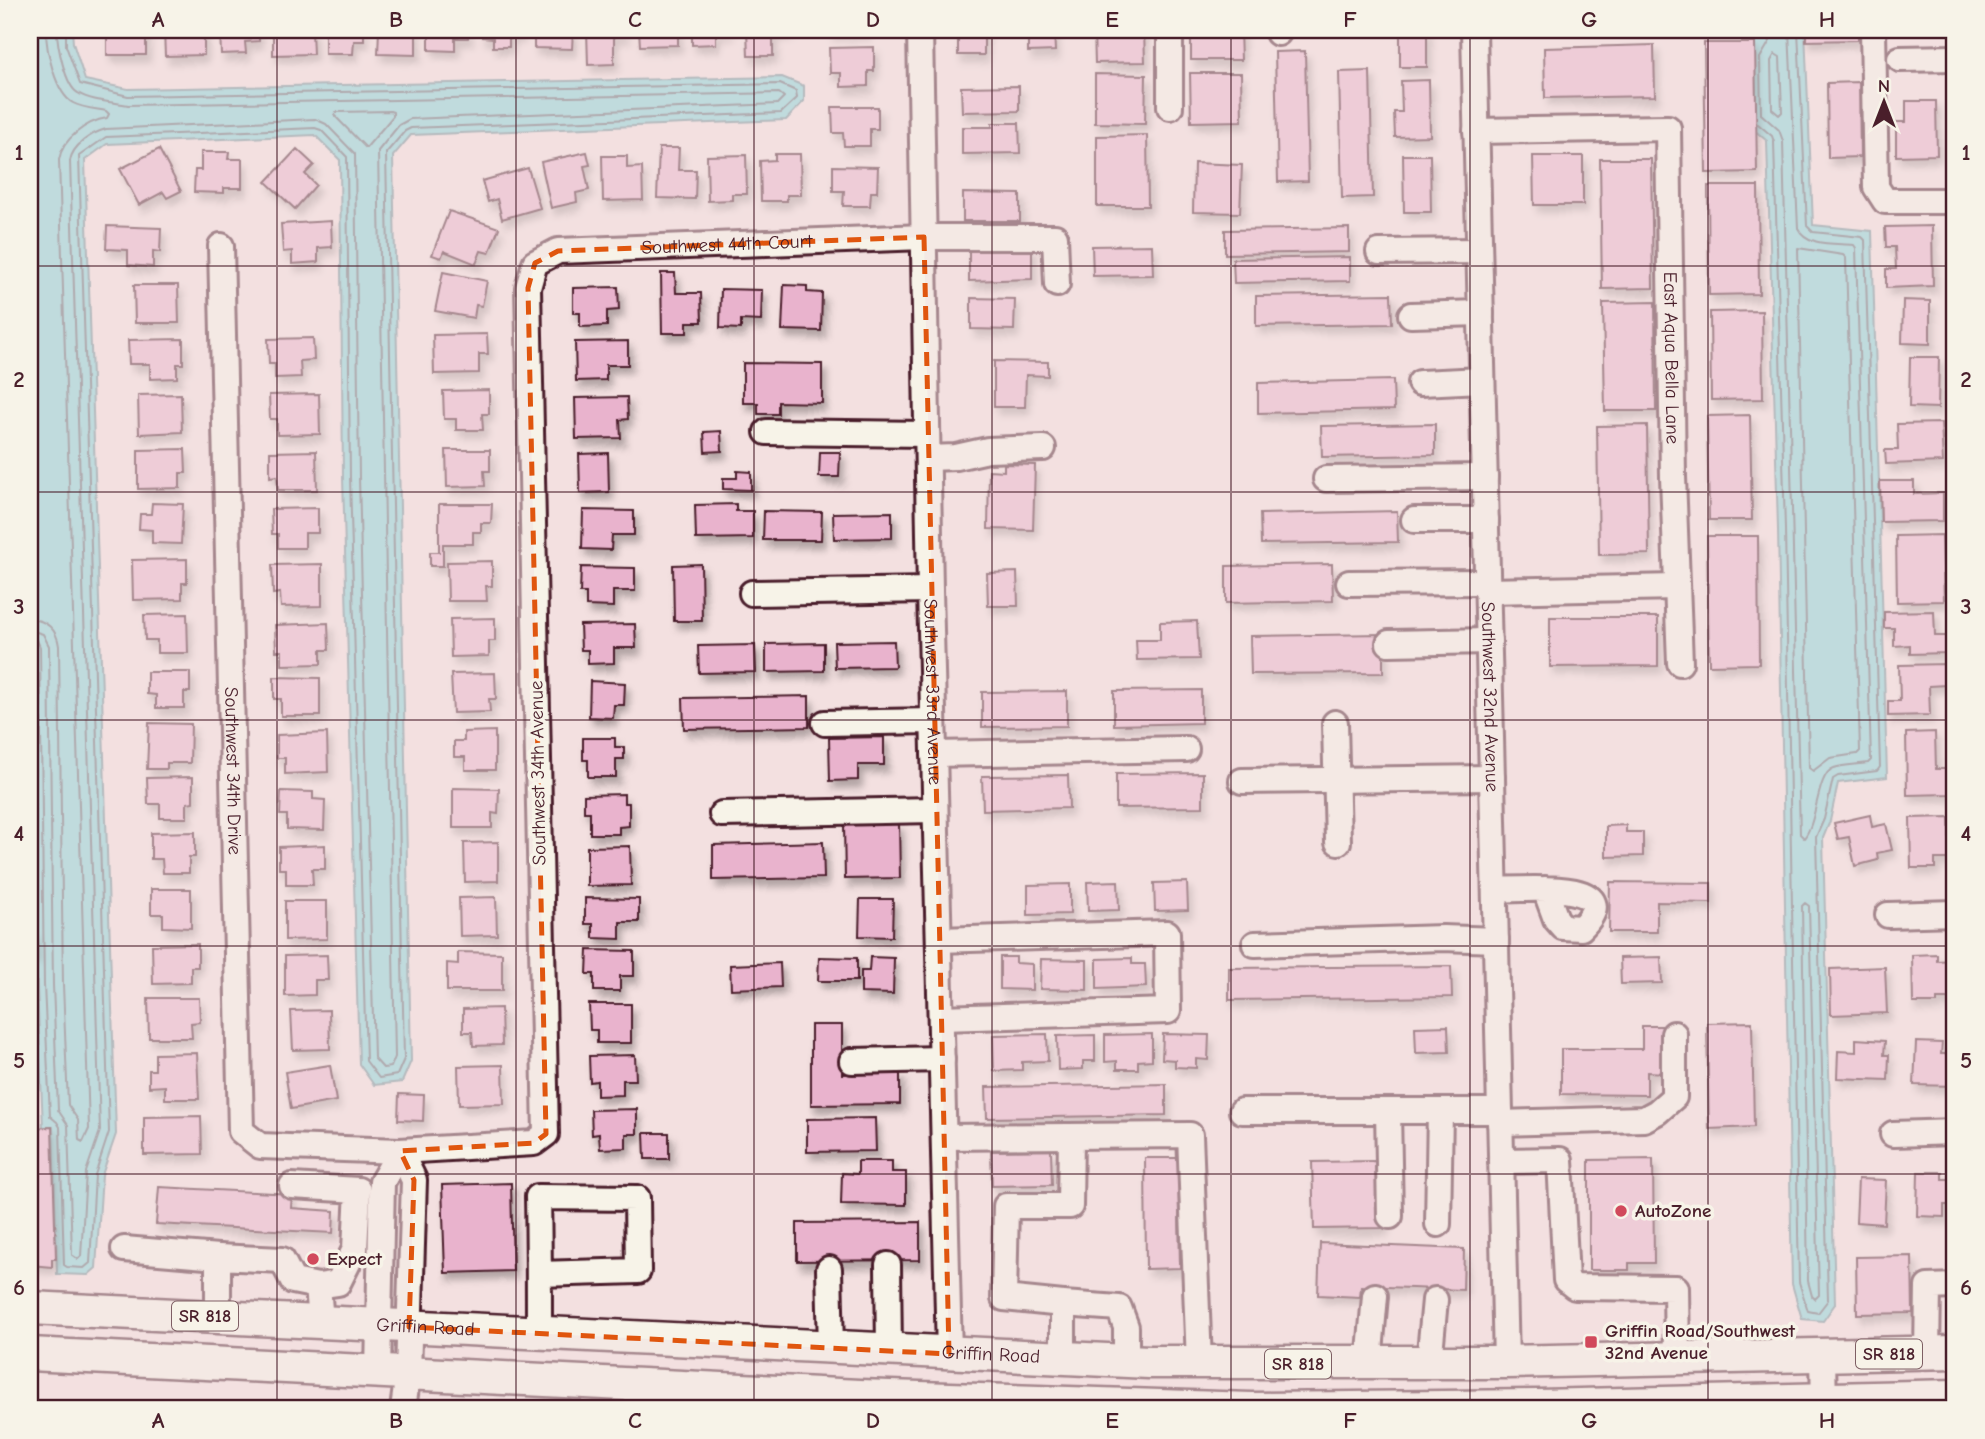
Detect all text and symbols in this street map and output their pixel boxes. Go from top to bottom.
text: A [152,6,165,33]
text: B [389,6,403,33]
text: C [628,6,642,33]
text: D [866,6,880,33]
text: E [1105,6,1119,33]
text: F [1343,6,1357,33]
text: G [1581,6,1597,33]
text: H [1819,6,1835,33]
north arrow [1848,66,1918,136]
text: N [1878,75,1890,97]
text: 1 [14,139,24,166]
text: 1 [1961,139,1971,166]
street label: Southwest 44th Court [641,230,813,259]
street label: East Aqua Bella Lane [1659,271,1684,444]
text: 2 [13,366,25,393]
text: 2 [1960,366,1972,393]
text: 3 [13,593,25,620]
text: 3 [1960,593,1972,620]
street label: Southwest 33rd Avenue [919,598,946,785]
street label: Southwest 32nd Avenue [1477,601,1503,792]
street label: Southwest 34th Avenue [525,680,551,866]
street label: Southwest 34th Drive [220,687,246,855]
text: 4 [14,820,25,847]
text: 4 [1961,820,1972,847]
text: 5 [13,1047,25,1074]
text: 5 [1960,1047,1972,1074]
place label: AutoZone [1635,1200,1711,1222]
marker: AutoZone [1613,1203,1629,1219]
place label: Expect [327,1248,383,1270]
marker: Expect [305,1251,321,1267]
text: 6 [13,1274,25,1301]
text: 6 [1960,1274,1972,1301]
road number: SR 818 [172,1302,238,1330]
street label: Griffin Road [376,1314,475,1340]
place label: Griffin Road/Southwest 32nd Avenue [1605,1320,1796,1364]
marker: Griffin Road/Southwest 32nd Avenue [1583,1334,1599,1350]
road number: SR 818 [1856,1339,1922,1368]
street label: Griffin Road [941,1341,1041,1368]
road number: SR 818 [1265,1350,1331,1378]
text: A [152,1407,165,1434]
text: B [389,1407,403,1434]
text: C [628,1407,642,1434]
text: D [866,1407,880,1434]
text: E [1105,1407,1119,1434]
text: F [1343,1407,1357,1434]
text: G [1581,1407,1597,1434]
text: H [1819,1407,1835,1434]

